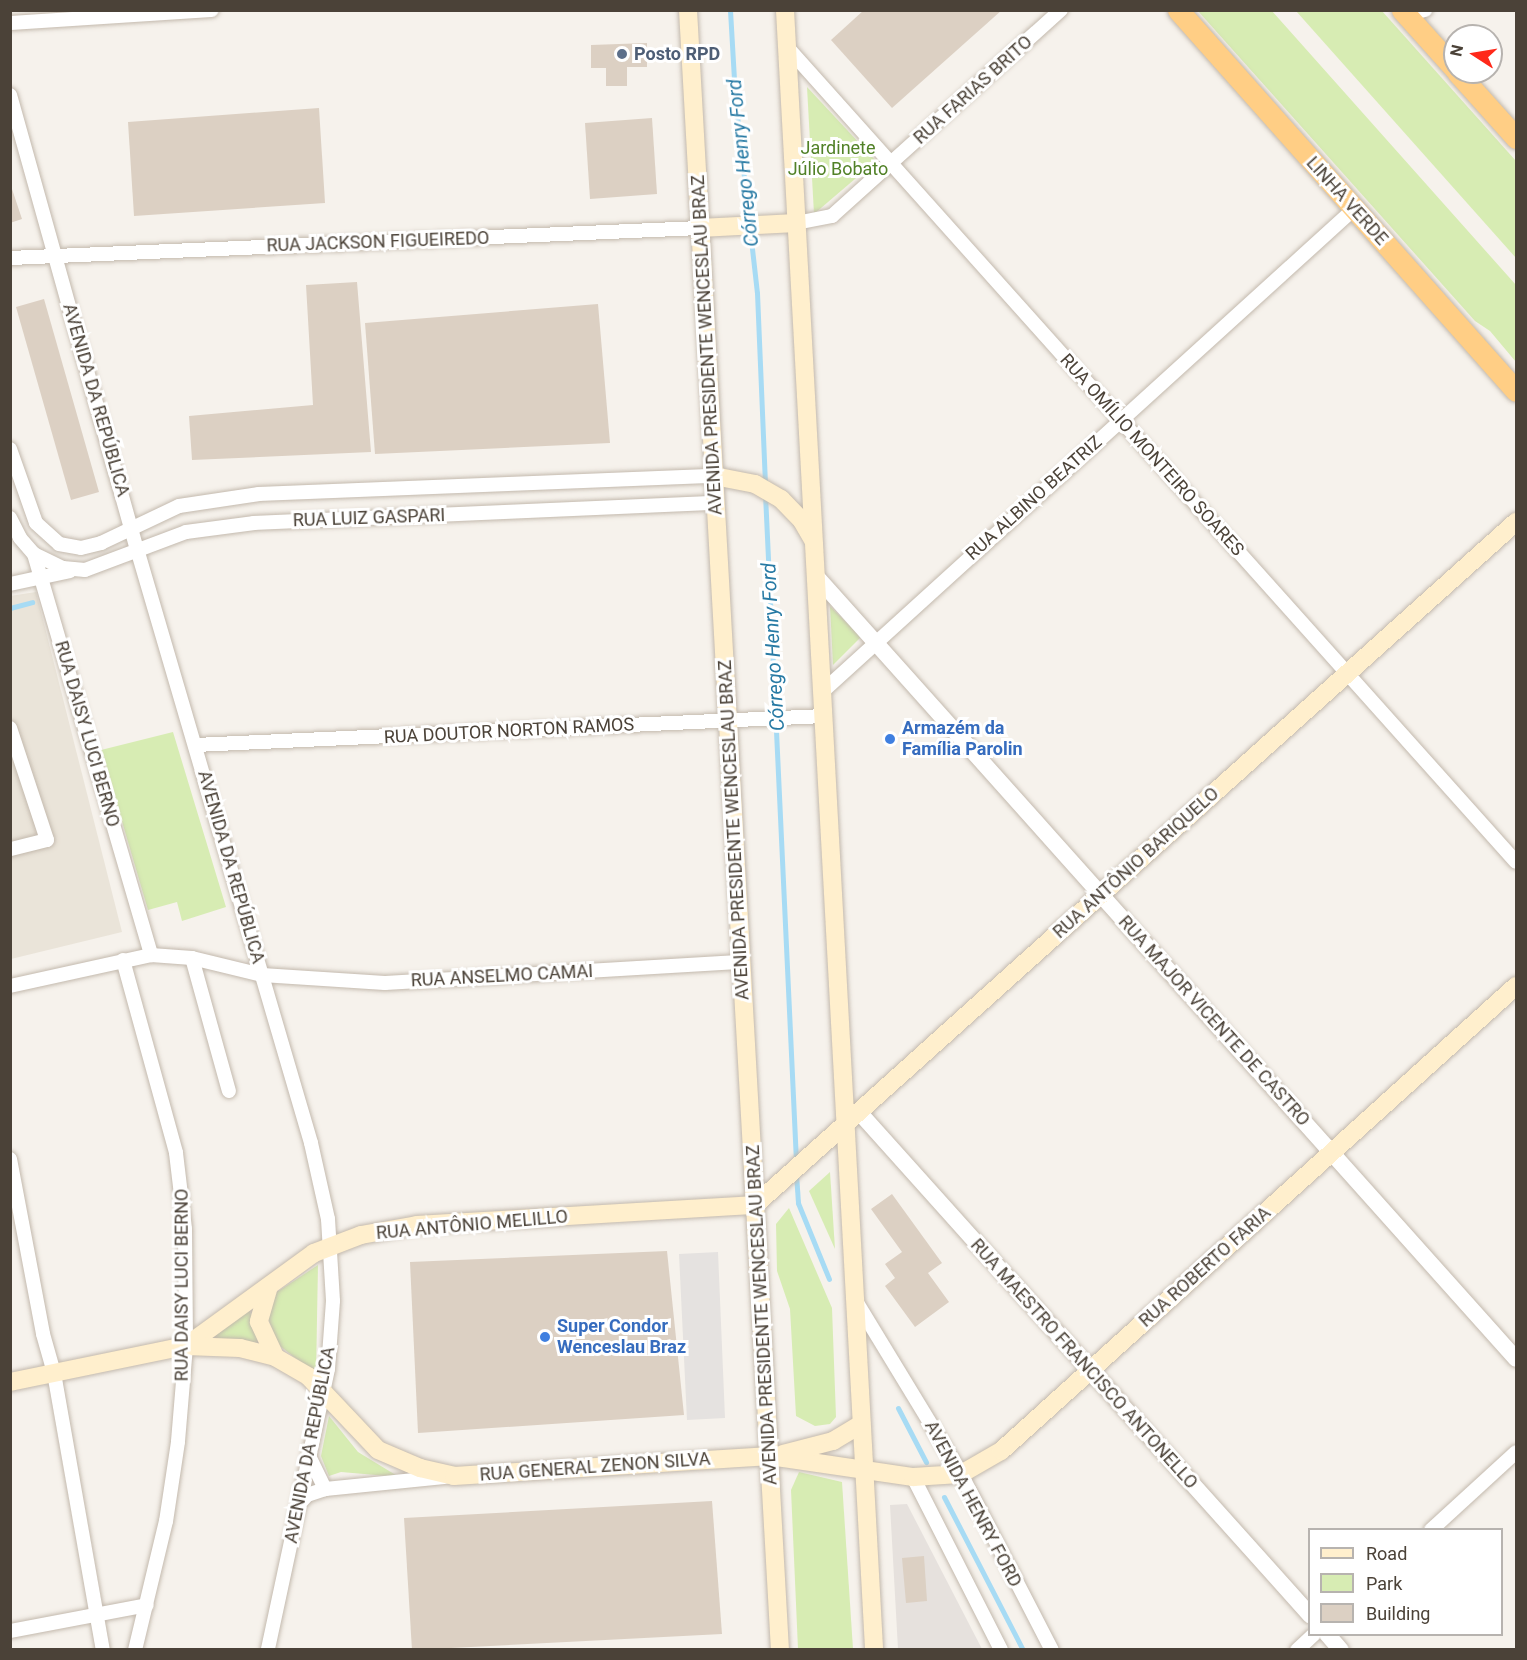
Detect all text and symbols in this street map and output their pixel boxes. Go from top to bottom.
north arrow [1443,24,1503,84]
street label: RUA FARIAS BRITO [909,31,1037,149]
place label: Posto RPD [634,43,720,65]
text: N [1446,43,1467,58]
marker: Posto RPD [615,47,629,61]
water label: Córrego Henry Ford [722,78,764,248]
park label: Jardinete Júlio Bobato [788,138,888,180]
street label: LINHA VERDE [1302,152,1392,250]
street label: AVENIDA PRESIDENTE WENCESLAU BRAZ [687,174,727,516]
street label: RUA JACKSON FIGUEIREDO [266,227,490,257]
street label: AVENIDA DA REPÚBLICA [58,301,134,499]
street label: RUA OMÍLIO MONTEIRO SOARES [1056,350,1248,560]
street label: RUA ALBINO BEATRIZ [962,431,1106,565]
street label: RUA LUIZ GASPARI [292,505,446,531]
water label: Córrego Henry Ford [757,562,789,732]
street label: RUA DAISY LUCI BERNO [50,638,124,830]
street label: AVENIDA PRESIDENTE WENCESLAU BRAZ [714,659,754,1001]
street label: RUA DOUTOR NORTON RAMOS [383,714,635,748]
place label: Armazém da Família Parolin [902,718,1023,760]
marker: Armazém da Família Parolin [883,732,897,746]
street label: AVENIDA DA REPÚBLICA [193,768,269,966]
street label: RUA ANTÔNIO BARIQUELO [1049,783,1223,943]
street label: RUA MAJOR VICENTE DE CASTRO [1114,911,1314,1131]
street label: RUA ANSELMO CAMAI [410,960,594,992]
street label: AVENIDA PRESIDENTE WENCESLAU BRAZ [742,1144,782,1486]
street label: RUA DAISY LUCI BERNO [171,1189,193,1381]
street label: RUA ROBERTO FARIA [1135,1202,1275,1332]
street label: RUA ANTÔNIO MELILLO [375,1206,569,1244]
street label: RUA MAESTRO FRANCISCO ANTONELLO [966,1235,1202,1493]
place label: Super Condor Wenceslau Braz [557,1316,686,1358]
marker: Super Condor Wenceslau Braz [538,1330,552,1344]
street label: AVENIDA DA REPÚBLICA [280,1345,340,1545]
street label: AVENIDA HENRY FORD [920,1417,1026,1591]
street label: RUA GENERAL ZENON SILVA [479,1448,711,1486]
legend [1308,1528,1503,1636]
text: Road [1366,1543,1407,1564]
text: Park [1366,1573,1402,1594]
text: Building [1366,1603,1430,1624]

